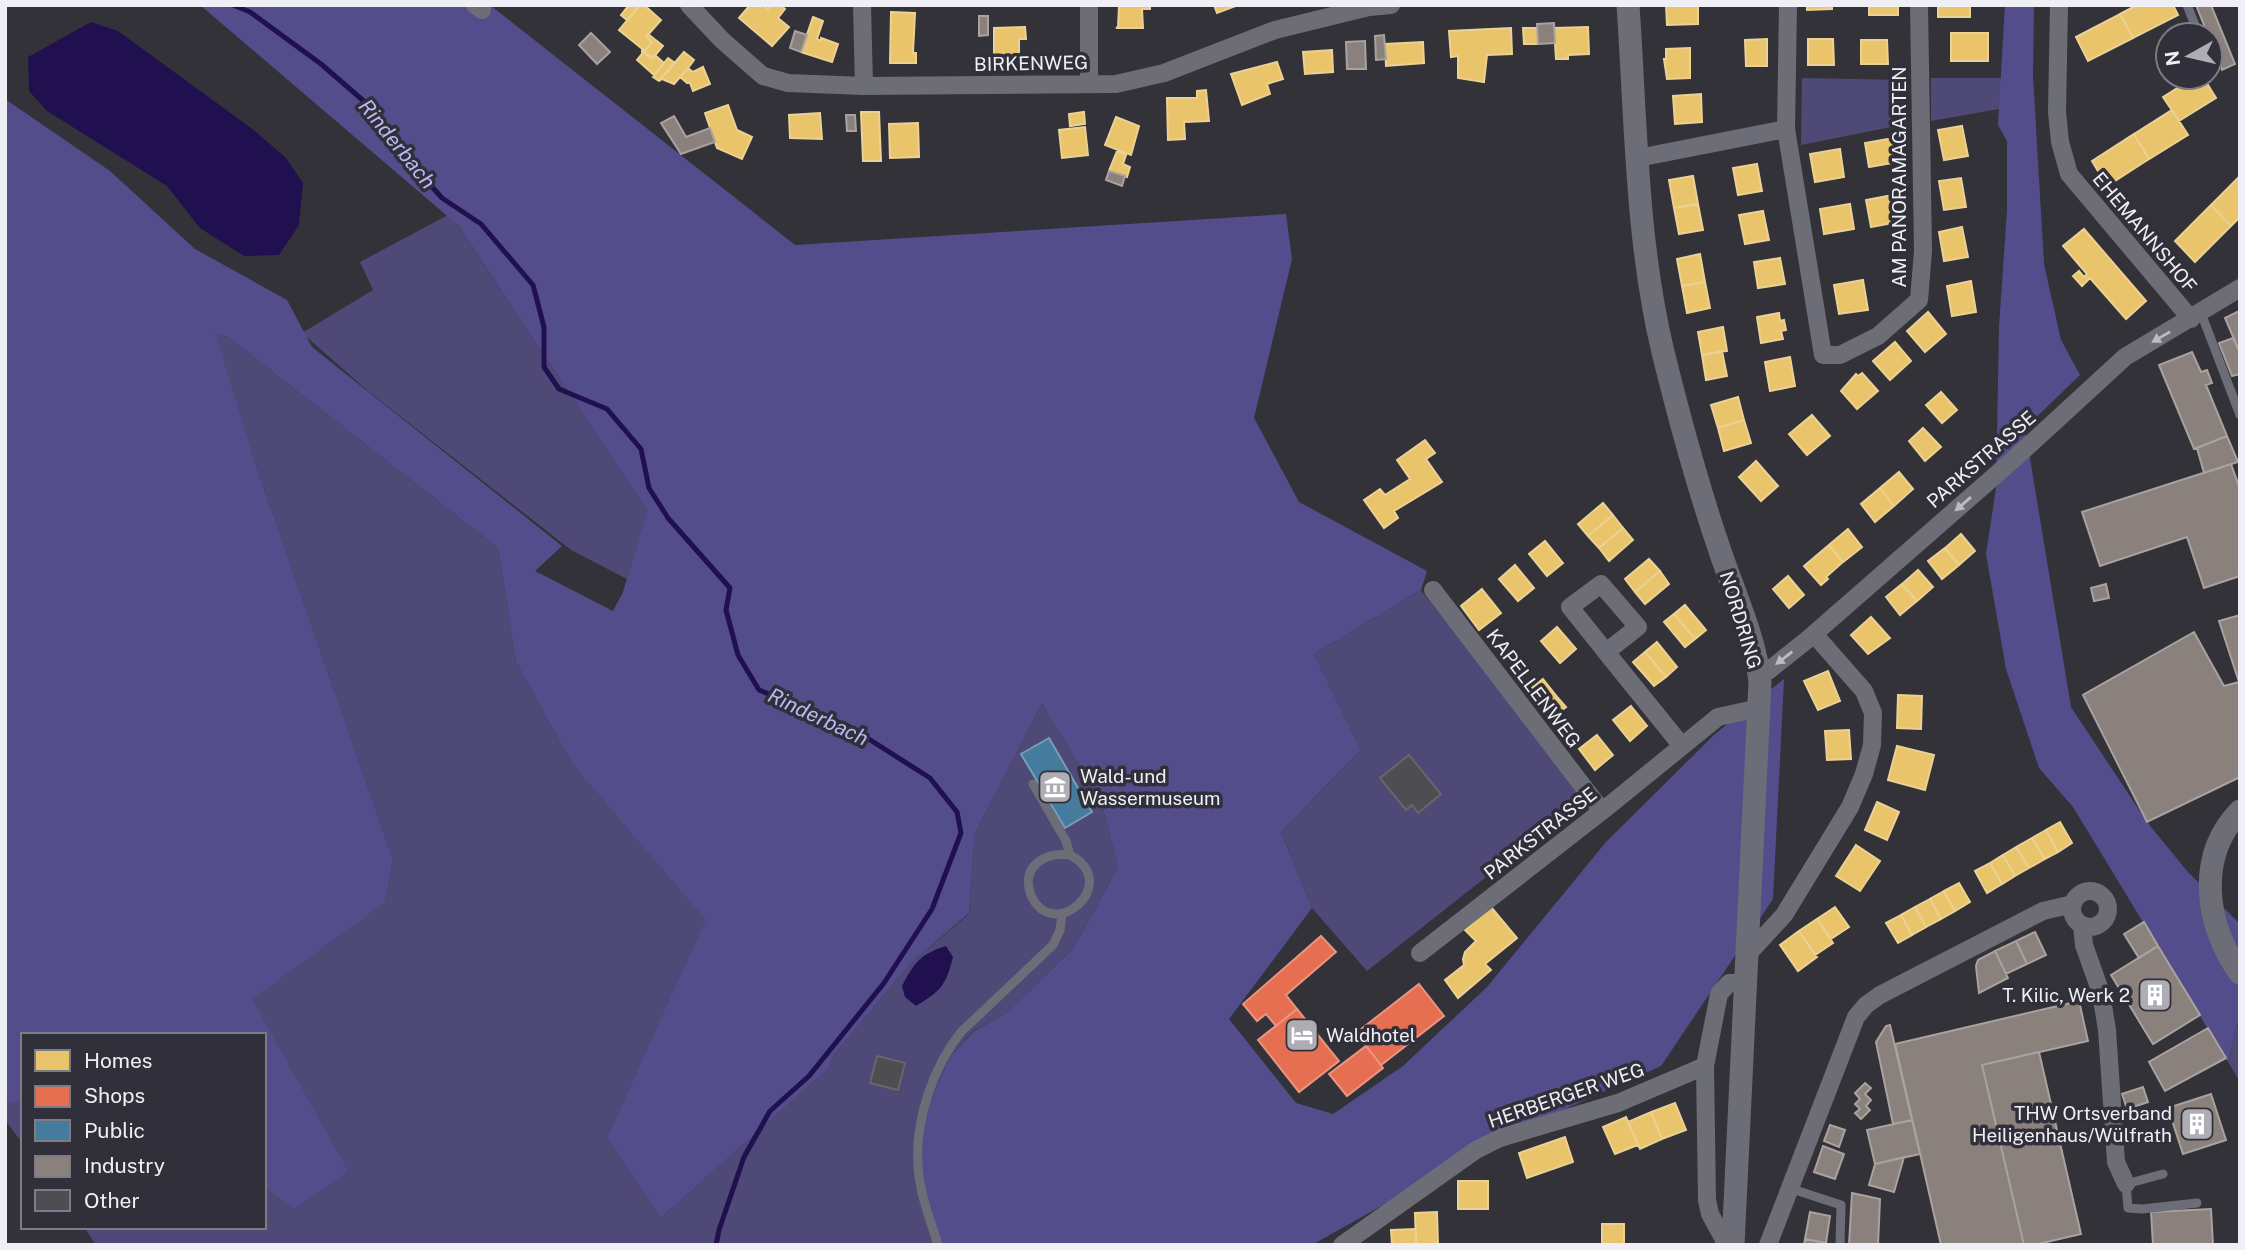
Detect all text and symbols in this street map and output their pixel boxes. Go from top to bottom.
north arrow [2154,21,2224,91]
text: N [2160,49,2184,67]
street label: BIRKENWEG [974,51,1088,75]
street label: AM PANORAMAGARTEN [1888,66,1910,288]
water label: Rinderbach [354,94,441,193]
street label: EHEMANNSHOF [2088,168,2202,296]
one-way arrow [2151,331,2170,343]
street label: PARKSTRASSE [1922,406,2040,512]
one-way arrow [1954,496,1971,511]
street label: NORDRING [1716,569,1766,671]
street label: KAPELLENWEG [1482,624,1586,752]
one-way arrow [1775,651,1793,666]
water label: Rinderbach [764,682,872,751]
place label: Wald- und Wassermuseum [1080,765,1221,809]
museum icon: Wald- und Wassermuseum [1036,768,1074,806]
street label: PARKSTRASSE [1479,782,1601,884]
building icon: T. Kilic, Werk 2 [2136,976,2174,1014]
place label: T. Kilic, Werk 2 [2002,984,2130,1006]
hotel icon: Waldhotel [1283,1016,1321,1054]
place label: Waldhotel [1326,1024,1415,1046]
legend [21,1033,266,1229]
text: Homes [84,1048,152,1073]
street label: HERBERGER WEG [1485,1058,1647,1132]
text: Shops [84,1083,145,1108]
place label: THW Ortsverband Heiligenhaus/Wülfrath [1972,1102,2172,1146]
building icon: THW Ortsverband Heiligenhaus/Wülfrath [2178,1105,2216,1143]
text: Public [84,1118,145,1143]
text: Industry [84,1153,165,1178]
text: Other [84,1188,140,1213]

